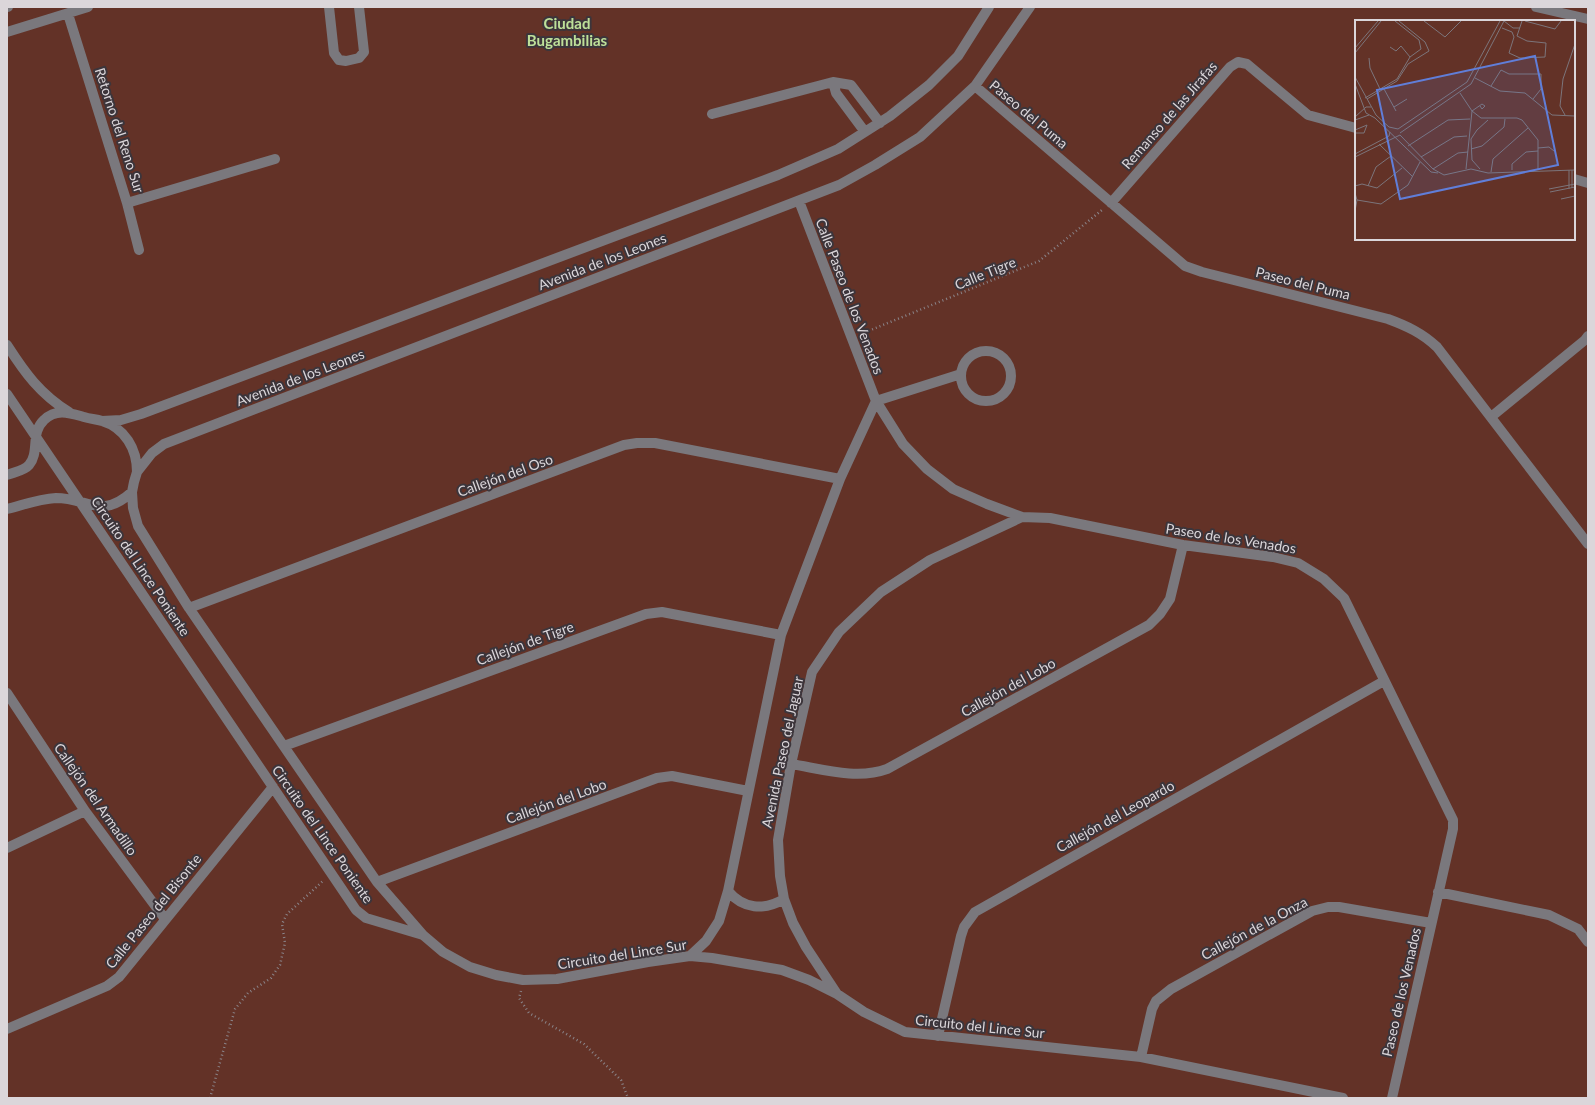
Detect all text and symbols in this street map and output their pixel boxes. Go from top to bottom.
district label: Ciudad Bugambilias [527,14,608,49]
inset map [1355,20,1575,240]
street label: Remanso de las Jirafas [1118,58,1220,172]
street label: Retorno del Reno Sur [92,65,148,195]
street label: Paseo del Puma [986,76,1072,152]
street label: Calle Paseo de los Venados [812,216,888,376]
street label: Avenida de los Leones [536,229,668,293]
street label: Calle Tigre [952,253,1018,293]
street label: Paseo del Puma [1254,263,1352,303]
street label: Avenida de los Leones [234,345,366,409]
street label: Callejón del Oso [455,450,555,500]
street label: Circuito del Lince Poniente [88,493,194,639]
street label: Paseo de los Venados [1165,519,1297,557]
street label: Callejón de Tigre [474,617,576,669]
street label: Callejón del Lobo [958,654,1058,720]
street label: Avenida Paseo del Jaguar [758,675,806,829]
street label: Callejón del Armadillo [51,739,141,859]
street label: Circuito del Lince Poniente [269,762,377,906]
street label: Callejón del Lobo [504,775,609,827]
street label: Callejón del Leopardo [1053,776,1177,856]
street label: Calle Paseo del Bisonte [102,850,204,972]
street label: Callejón de la Onza [1198,893,1310,963]
street label: Paseo de los Venados [1378,926,1424,1058]
street label: Circuito del Lince Sur [556,935,688,973]
street label: Circuito del Lince Sur [914,1011,1046,1041]

